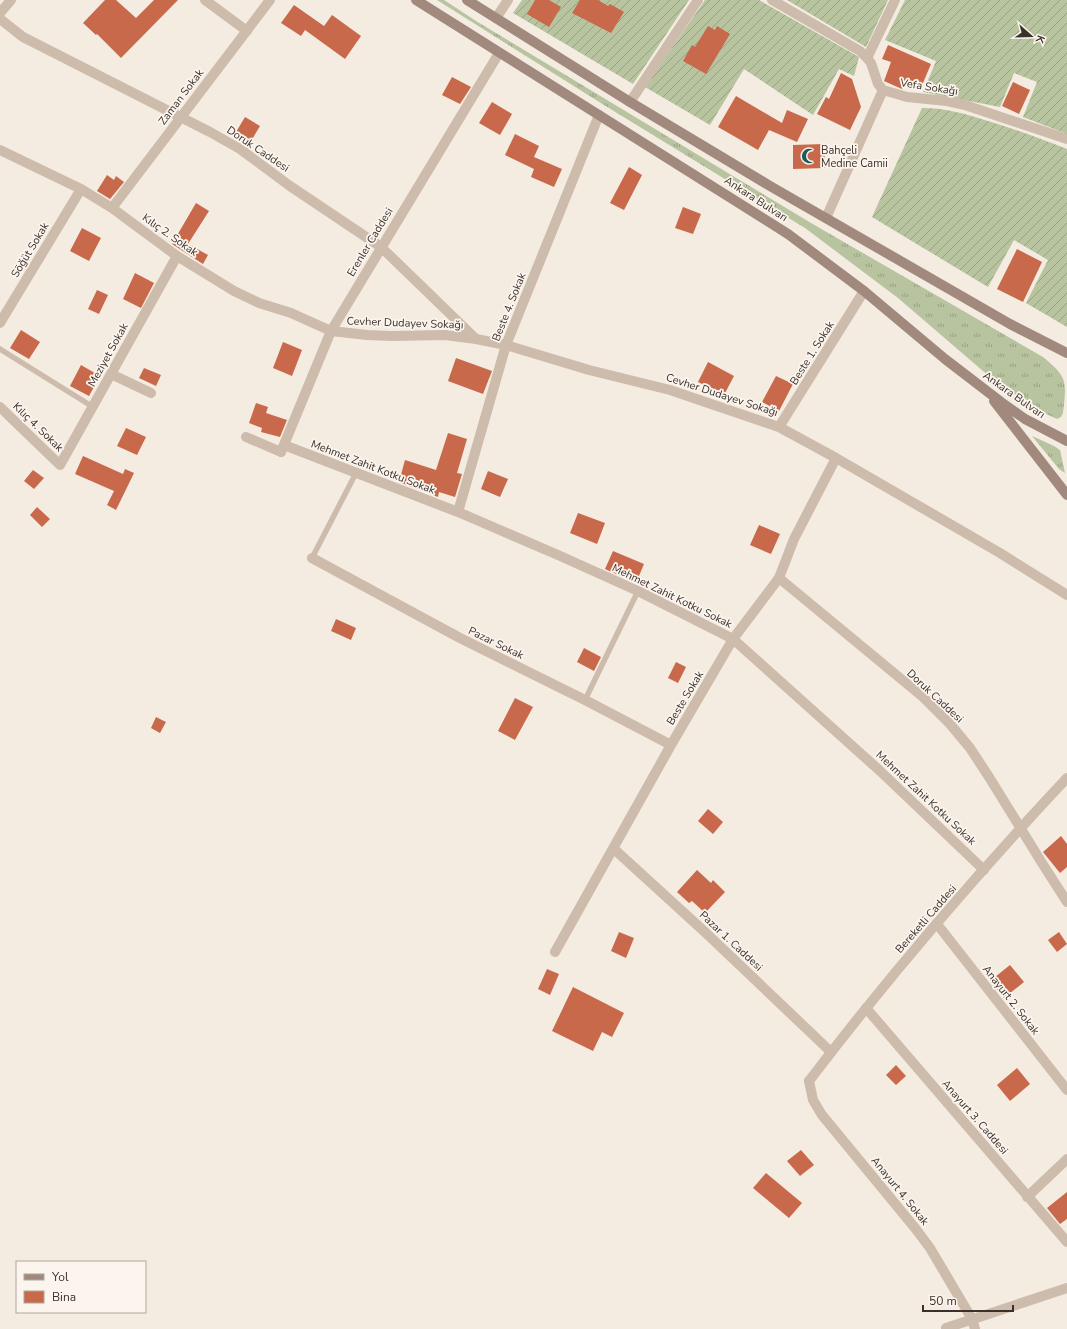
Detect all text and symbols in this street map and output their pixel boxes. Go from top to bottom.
north arrow [1011,16,1051,56]
text: K [1031,33,1048,46]
street label: Zaman Sokak [155,66,207,128]
street label: Vefa Sokağı [898,75,959,99]
street label: Doruk Caddesi [224,123,292,175]
place label: Bahçeli Medine Camii [821,143,888,171]
mosque icon: Bahçeli Medine Camii [800,147,818,165]
street label: Ankara Bulvarı [721,173,791,225]
street label: Erenler Caddesi [344,205,396,279]
street label: Kılıç 2. Sokak [139,210,201,260]
street label: Söğüt Sokak [8,219,53,280]
street label: Beste 4. Sokak [488,270,530,343]
street label: Cevher Dudayev Sokağı [346,313,464,333]
street label: Beste 1. Sokak [786,318,838,388]
street label: Meziyet Sokak [84,320,132,390]
street label: Ankara Bulvarı [980,368,1048,422]
street label: Cevher Dudayev Sokağı [664,370,780,420]
street label: Kılıç 4. Sokak [10,399,67,455]
street label: Mehmet Zahit Kotku Sokak [309,436,438,498]
street label: Mehmet Zahit Kotku Sokak [609,560,735,632]
street label: Pazar Sokak [466,623,527,663]
street label: Doruk Caddesi [903,666,967,726]
street label: Beste Sokak [663,668,707,728]
street label: Mehmet Zahit Kotku Sokak [873,748,980,849]
street label: Bereketli Caddesi [892,882,960,956]
street label: Pazar 1. Caddesi [696,908,766,974]
street label: Anayurt 2. Sokak [979,962,1043,1038]
street label: Anayurt 3. Caddesi [938,1077,1012,1157]
street label: Anayurt 4. Sokak [868,1153,933,1229]
legend [16,1261,146,1313]
text: Yol [51,1269,69,1285]
scale bar [923,1287,1013,1313]
text: Bina [52,1289,76,1305]
text: 50 m [929,1293,957,1309]

